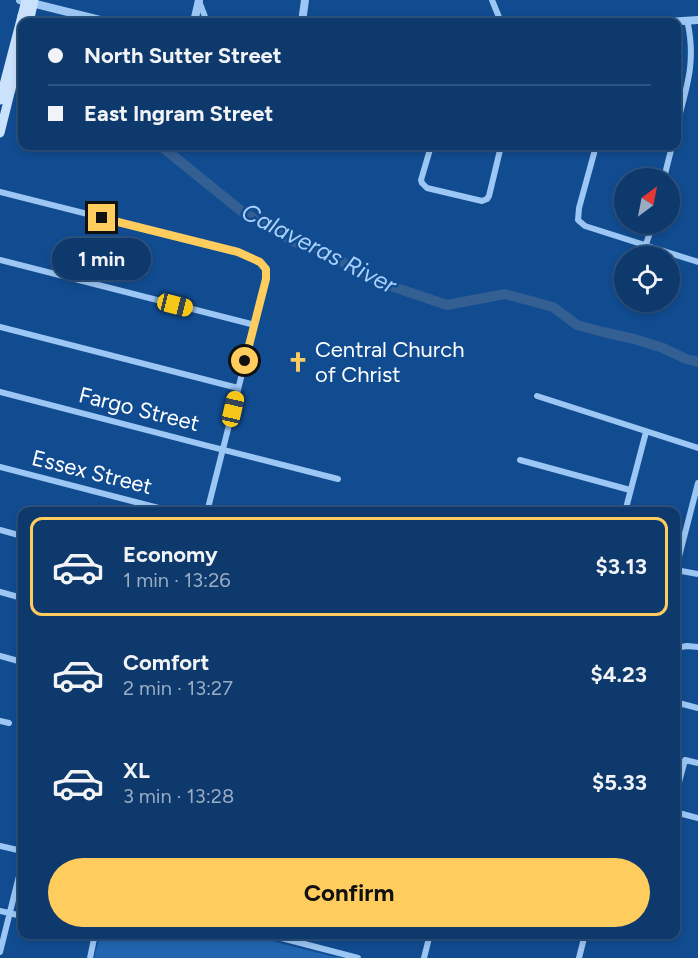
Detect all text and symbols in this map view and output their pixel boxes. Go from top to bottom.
text: North Sutter Street [84,42,282,69]
text: East Ingram Street [84,100,273,127]
north arrow [614,168,680,234]
map controls [614,168,680,312]
water label: Calaveras River [237,197,402,300]
route end [88,204,115,231]
callout: 1 min [52,239,152,281]
button: locate [614,246,680,312]
text: 1 min [78,247,125,271]
car [155,292,195,318]
place label: Central Church of Christ [315,336,464,388]
route start [231,347,258,374]
church icon: Central Church of Christ [286,350,310,374]
street label: Fargo Street [76,381,202,437]
car [220,389,246,429]
street label: Essex Street [29,444,155,500]
icon: car [51,540,105,594]
text: Economy [123,541,218,568]
text: $3.13 [596,553,647,580]
text: 1 min · 13:26 [123,568,231,592]
icon: car [51,648,105,702]
text: Comfort [123,649,209,676]
text: $4.23 [590,661,647,688]
text: 2 min · 13:27 [123,676,233,700]
icon: car [51,756,105,810]
text: XL [123,757,150,784]
text: $5.33 [592,769,647,796]
text: 3 min · 13:28 [123,784,234,808]
button: Confirm [48,858,650,927]

